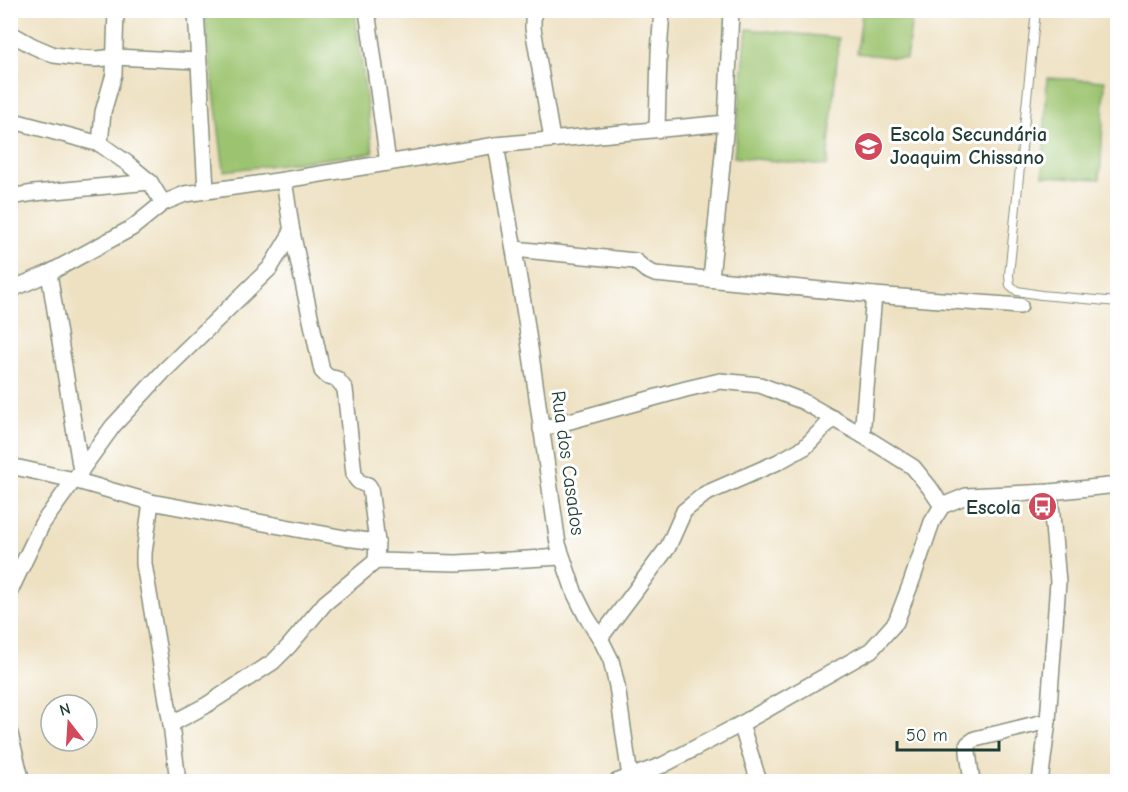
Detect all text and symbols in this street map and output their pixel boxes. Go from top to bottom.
place label: Escola Secundária Joaquim Chissano [890,123,1047,169]
school or university icon: Escola Secundária Joaquim Chissano [853,130,885,162]
street label: Rua dos Casados [546,389,590,537]
bus stop icon: Escola [1026,491,1058,523]
place label: Escola [966,496,1021,519]
north arrow [39,693,99,753]
text: N [57,699,73,720]
scale bar [897,714,999,752]
text: 50 m [906,725,948,746]

